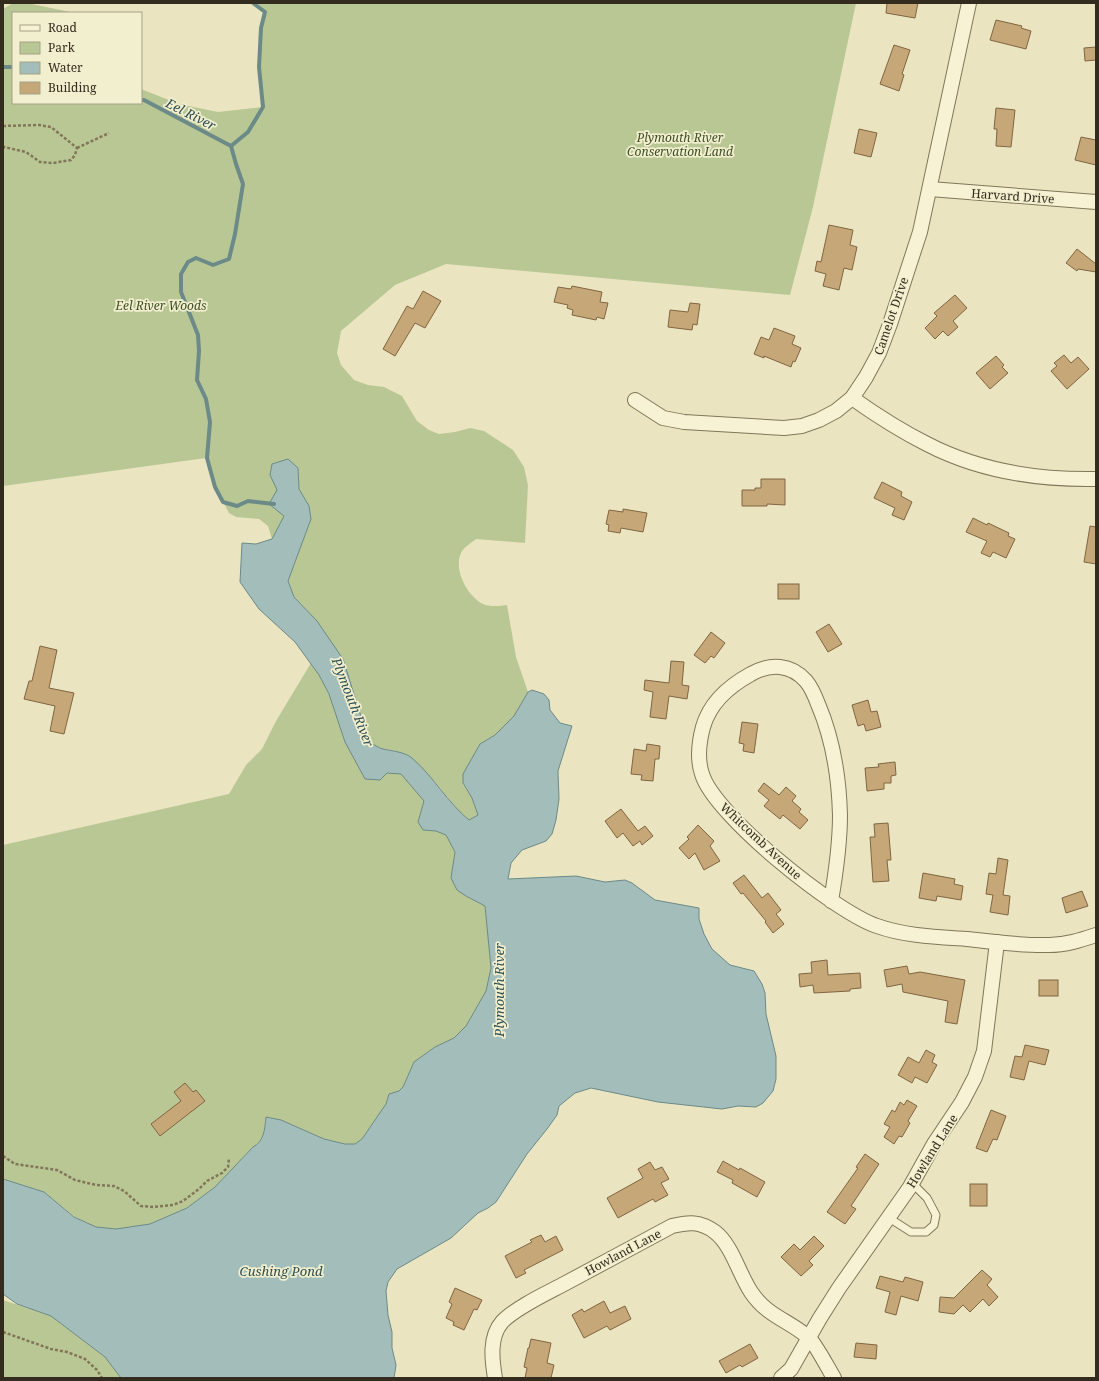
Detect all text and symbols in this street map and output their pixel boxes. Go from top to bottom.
legend [12,12,142,104]
text: Road [48,19,78,36]
text: Park [48,39,76,56]
text: Water [48,59,83,76]
text: Building [48,79,97,96]
water label: Eel River [162,93,220,135]
park label: Plymouth River Conservation Land [627,129,733,160]
street label: Harvard Drive [971,185,1055,207]
street label: Camelot Drive [870,275,912,357]
park label: Eel River Woods [115,297,207,314]
water label: Plymouth River [327,654,379,750]
street label: Whitcomb Avenue [717,799,805,883]
water label: Plymouth River [490,942,508,1038]
street label: Howland Lane [903,1111,961,1191]
street label: Howland Lane [582,1225,664,1279]
water label: Cushing Pond [240,1262,323,1280]

